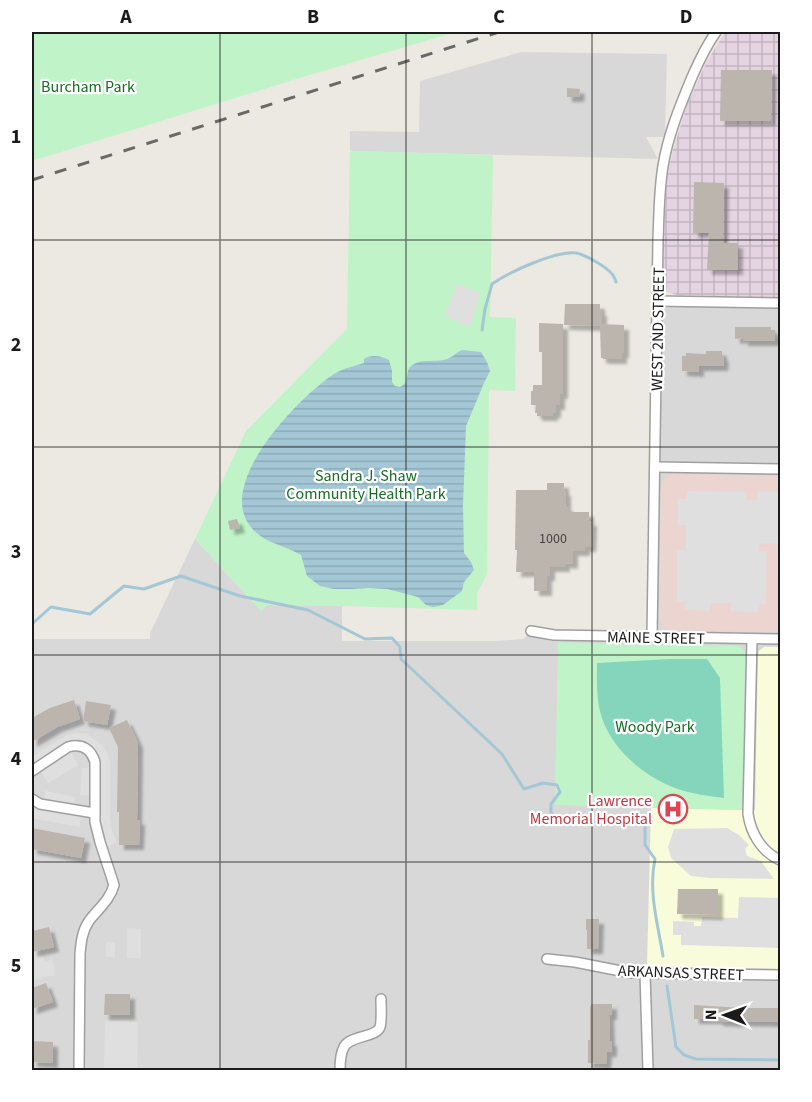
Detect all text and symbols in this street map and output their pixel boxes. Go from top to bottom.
text: A [119,3,132,31]
text: B [307,3,319,31]
text: C [493,3,505,31]
text: D [680,3,692,31]
park label: Burcham Park [41,76,135,98]
text: 1 [11,123,21,151]
street label: WEST 2ND STREET [646,267,670,391]
text: 2 [11,331,21,359]
park label: Sandra J. Shaw Community Health Park [286,465,446,505]
house number: 1000 [539,529,567,549]
text: 3 [11,538,21,566]
street label: MAINE STREET [607,626,706,650]
park label: Woody Park [615,716,695,738]
text: 4 [11,745,22,773]
place label: Lawrence Memorial Hospital [530,790,652,830]
hospital icon: Lawrence Memorial Hospital [657,793,689,825]
text: 5 [11,952,21,980]
street label: ARKANSAS STREET [617,960,745,986]
north arrow [695,985,755,1045]
text: N [700,1009,722,1020]

